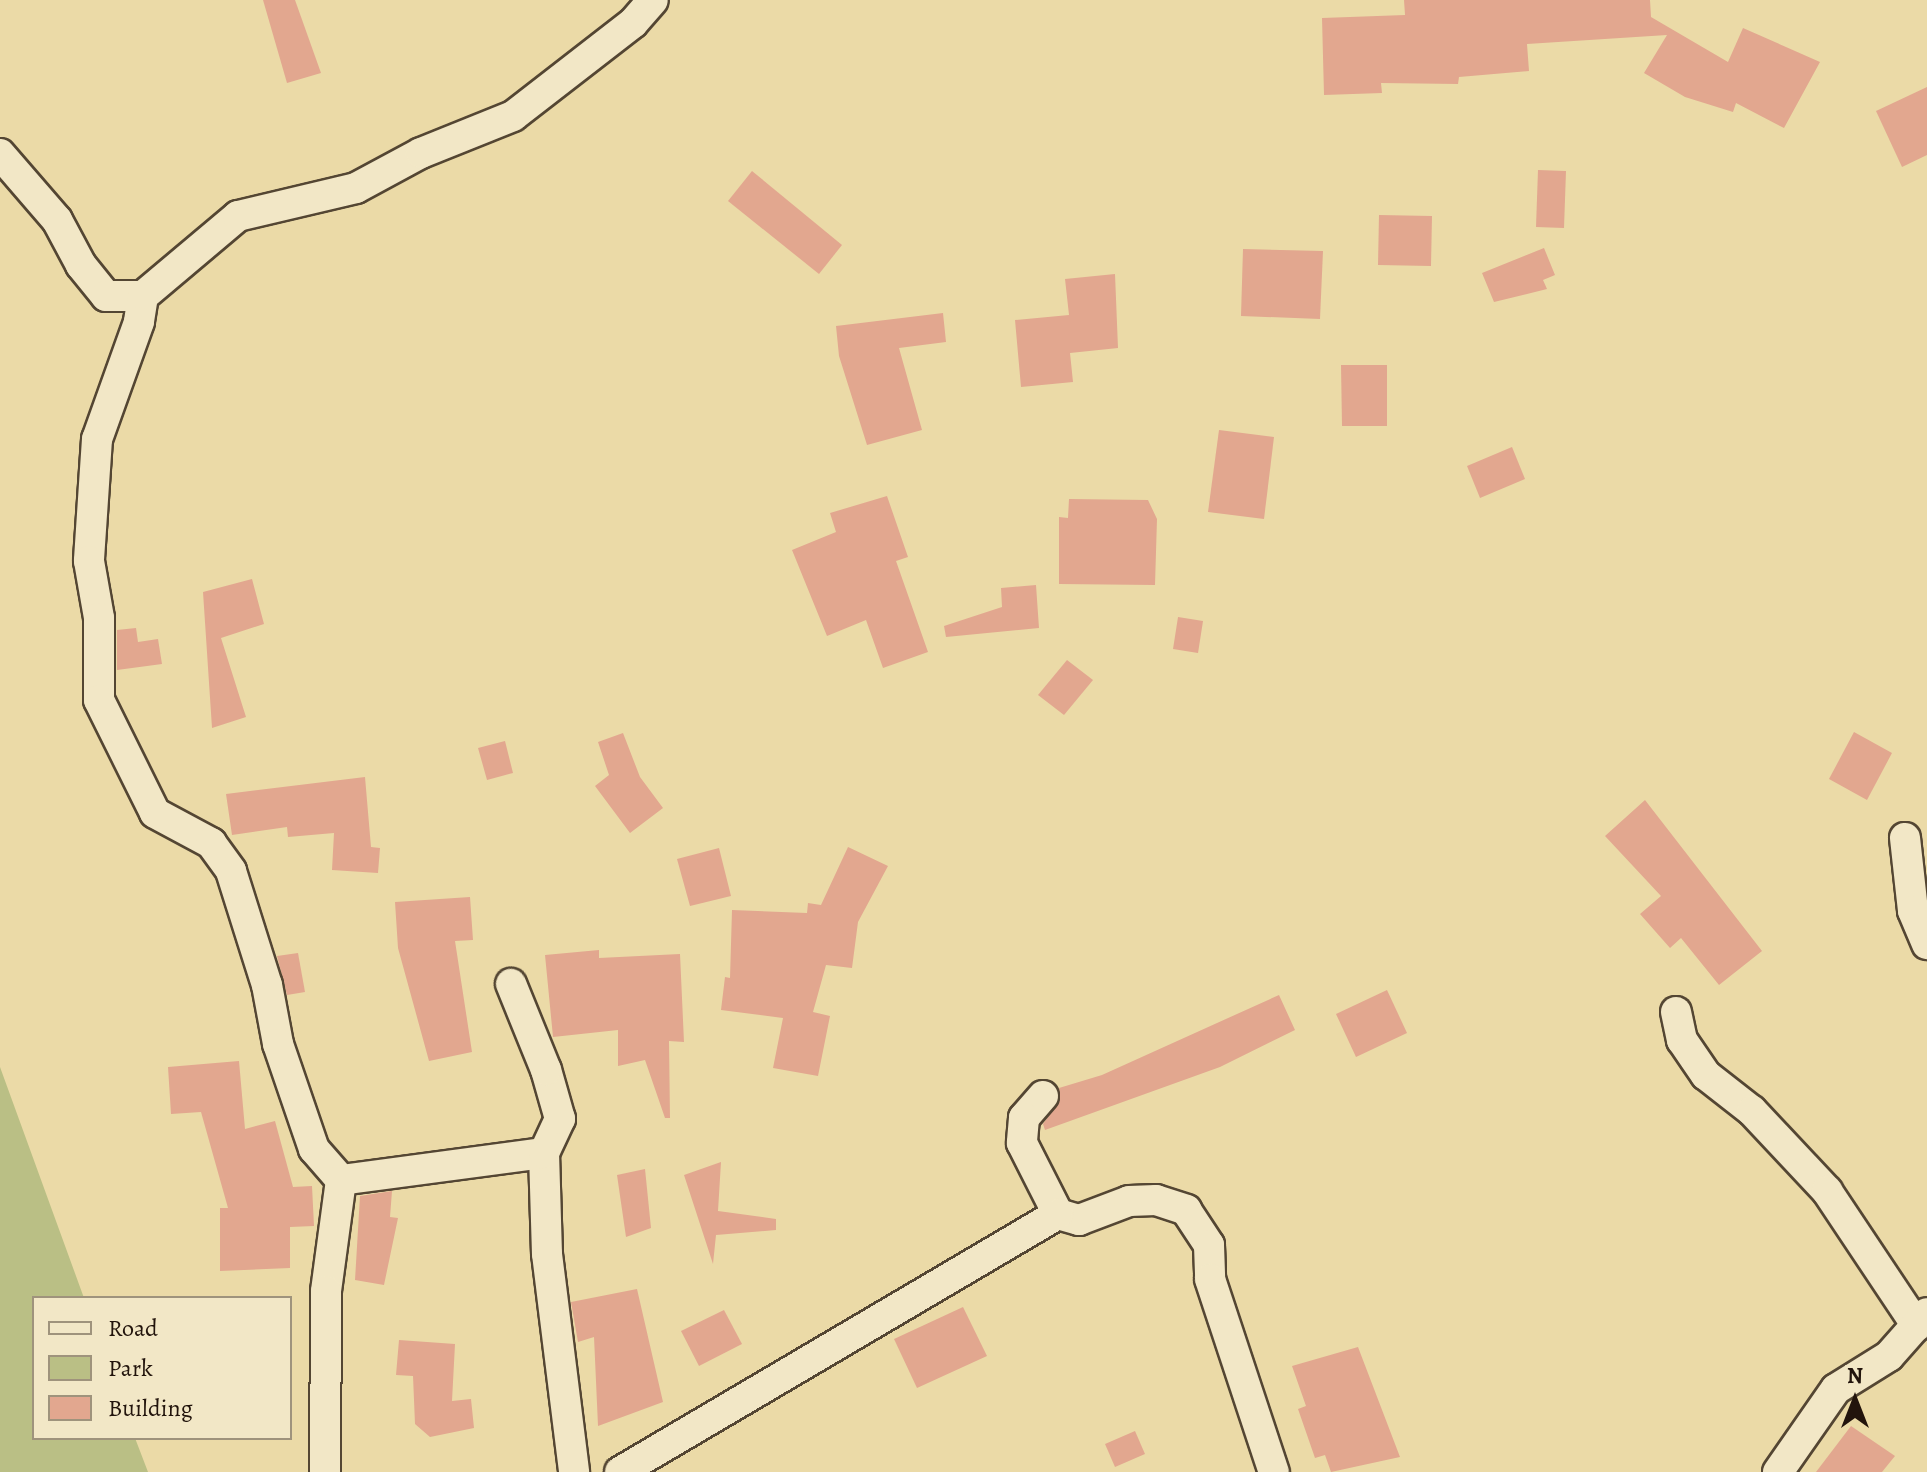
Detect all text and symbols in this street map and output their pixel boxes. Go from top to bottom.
legend [32,1296,292,1440]
text: Road [108,1312,158,1344]
text: Park [108,1352,153,1384]
north arrow [1815,1360,1895,1440]
text: N [1847,1361,1863,1391]
text: Building [108,1392,193,1424]

